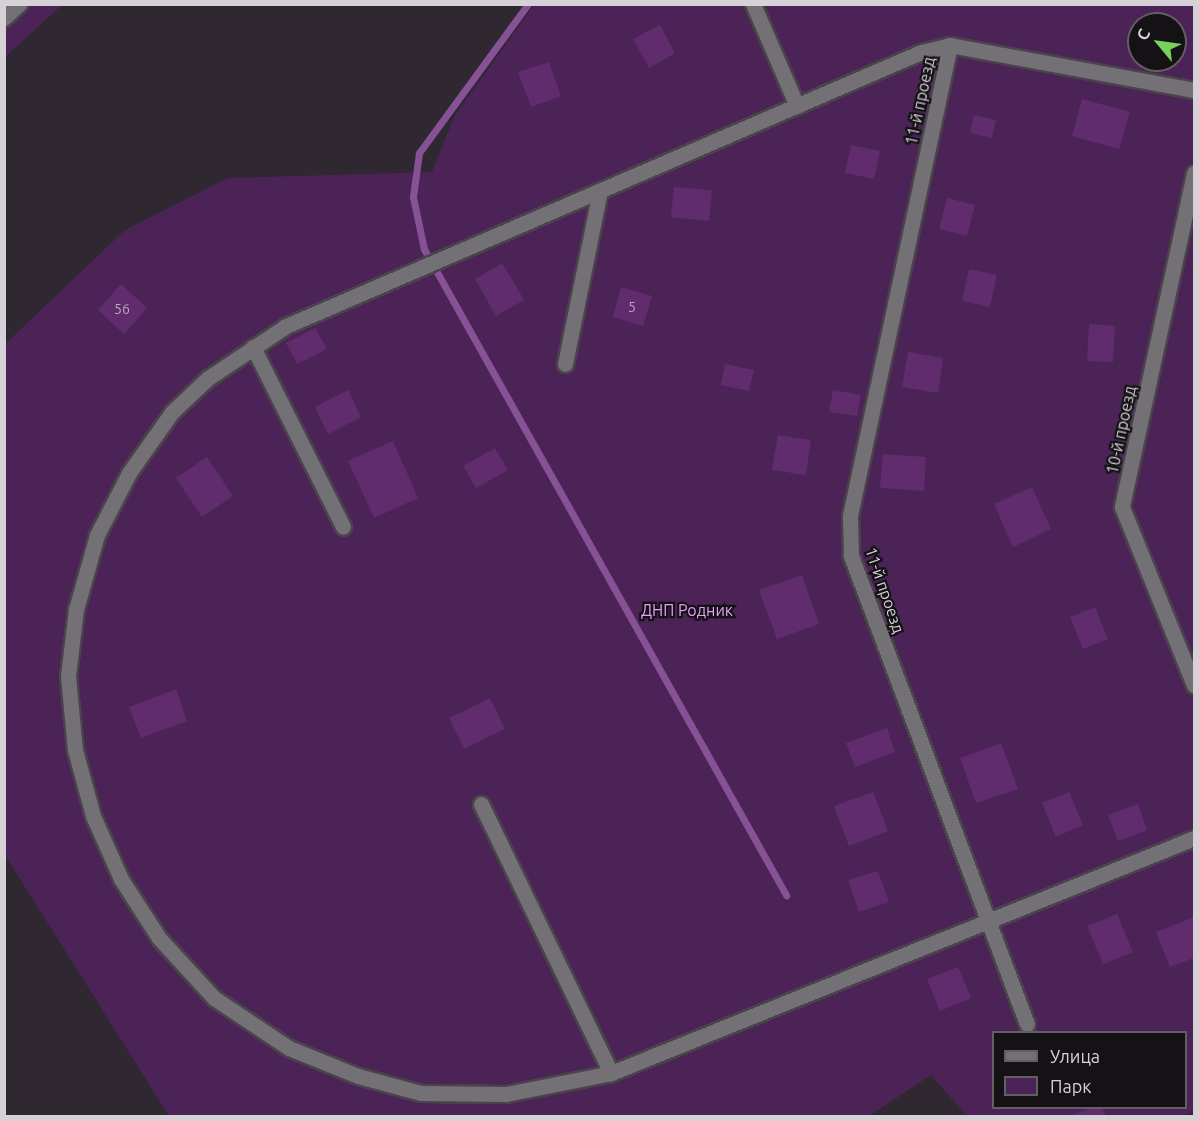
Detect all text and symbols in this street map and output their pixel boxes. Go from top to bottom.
north arrow [1127,12,1187,72]
text: С [1133,25,1153,43]
street label: 11-й проезд [901,55,939,147]
house number: 5 [628,299,636,315]
house number: 56 [114,301,130,317]
street label: 10-й проезд [1102,384,1140,476]
street label: 11-й проезд [861,545,909,635]
park label: ДНП Родник [641,600,733,620]
legend [992,1031,1187,1109]
text: Улица [1050,1046,1100,1066]
text: Парк [1050,1076,1091,1096]

